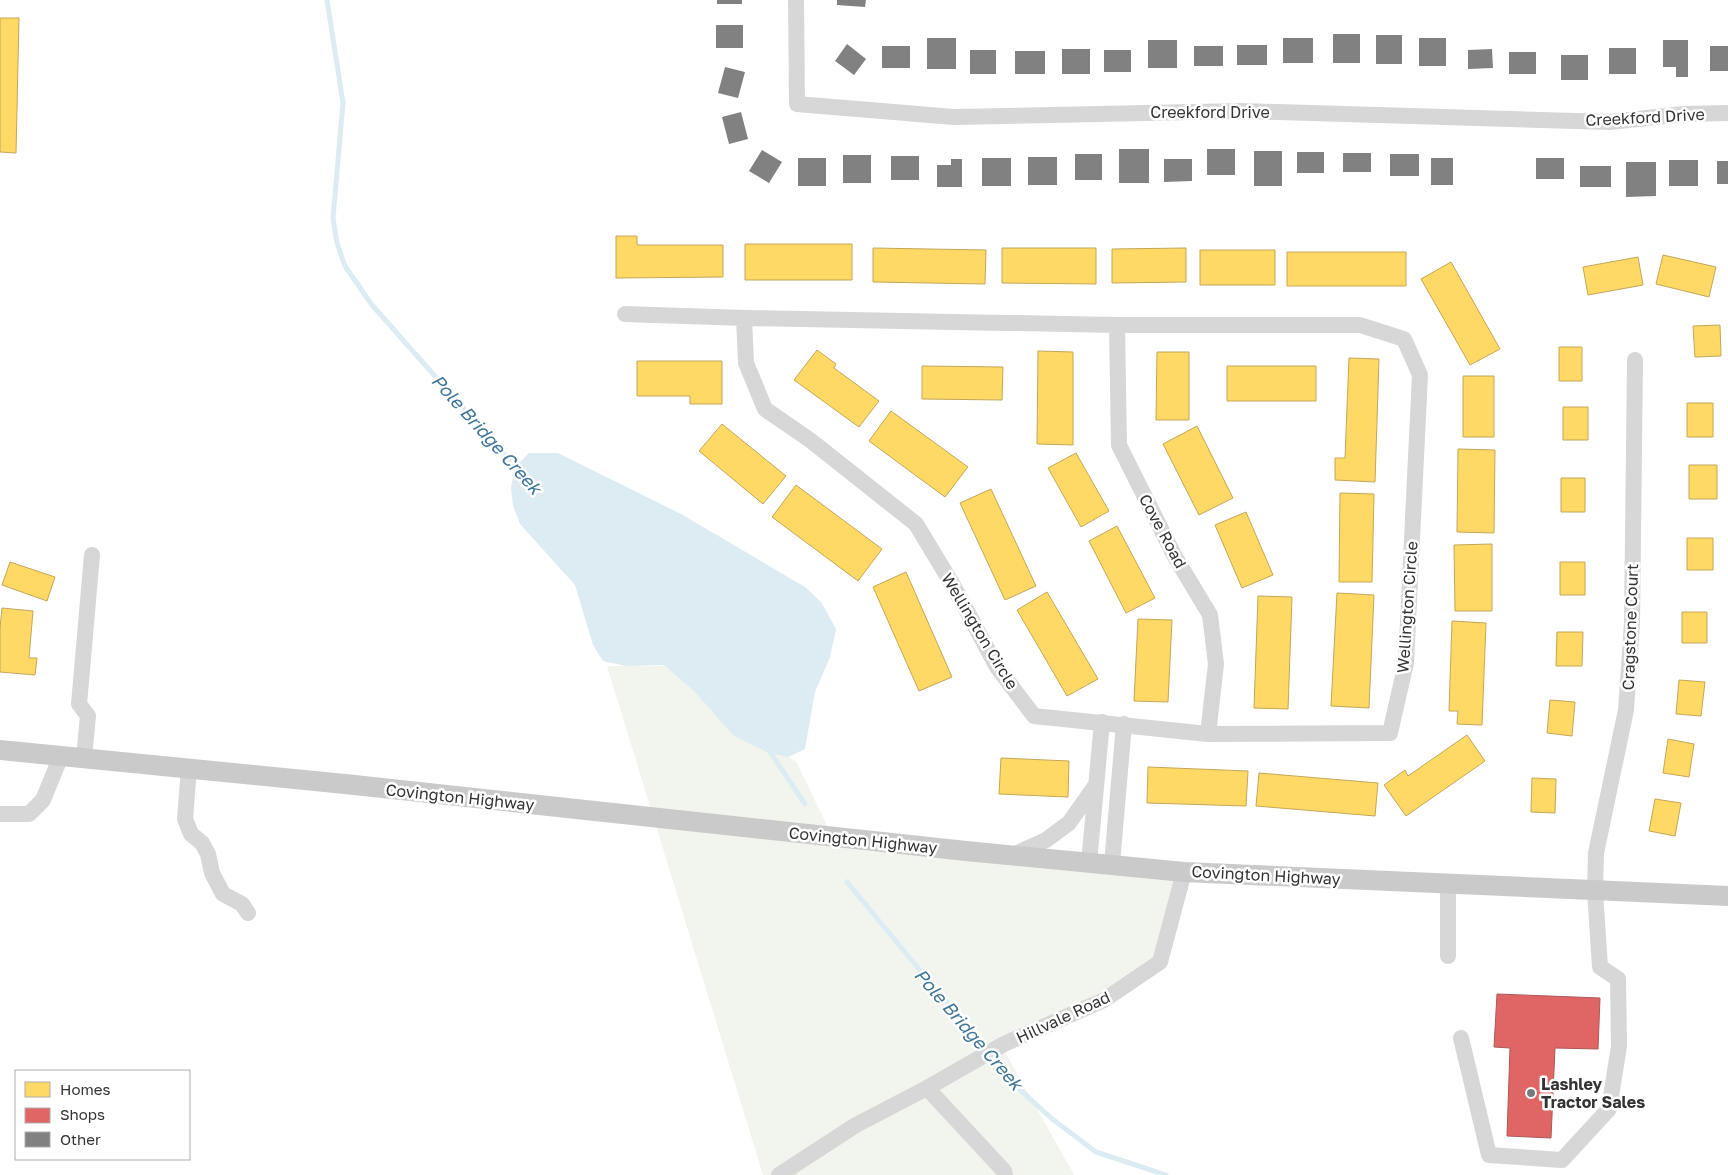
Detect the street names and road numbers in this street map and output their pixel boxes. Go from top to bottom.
street label: Creekford Drive [1150,102,1270,122]
street label: Creekford Drive [1585,104,1705,130]
street label: Cove Road [1135,490,1191,572]
street label: Wellington Circle [1392,540,1422,674]
street label: Cragstone Court [1618,563,1642,691]
street label: Wellington Circle [937,569,1023,693]
street label: Covington Highway [385,779,535,815]
street label: Covington Highway [788,822,938,858]
street label: Covington Highway [1191,861,1341,889]
street label: Hillvale Road [1013,987,1113,1047]

